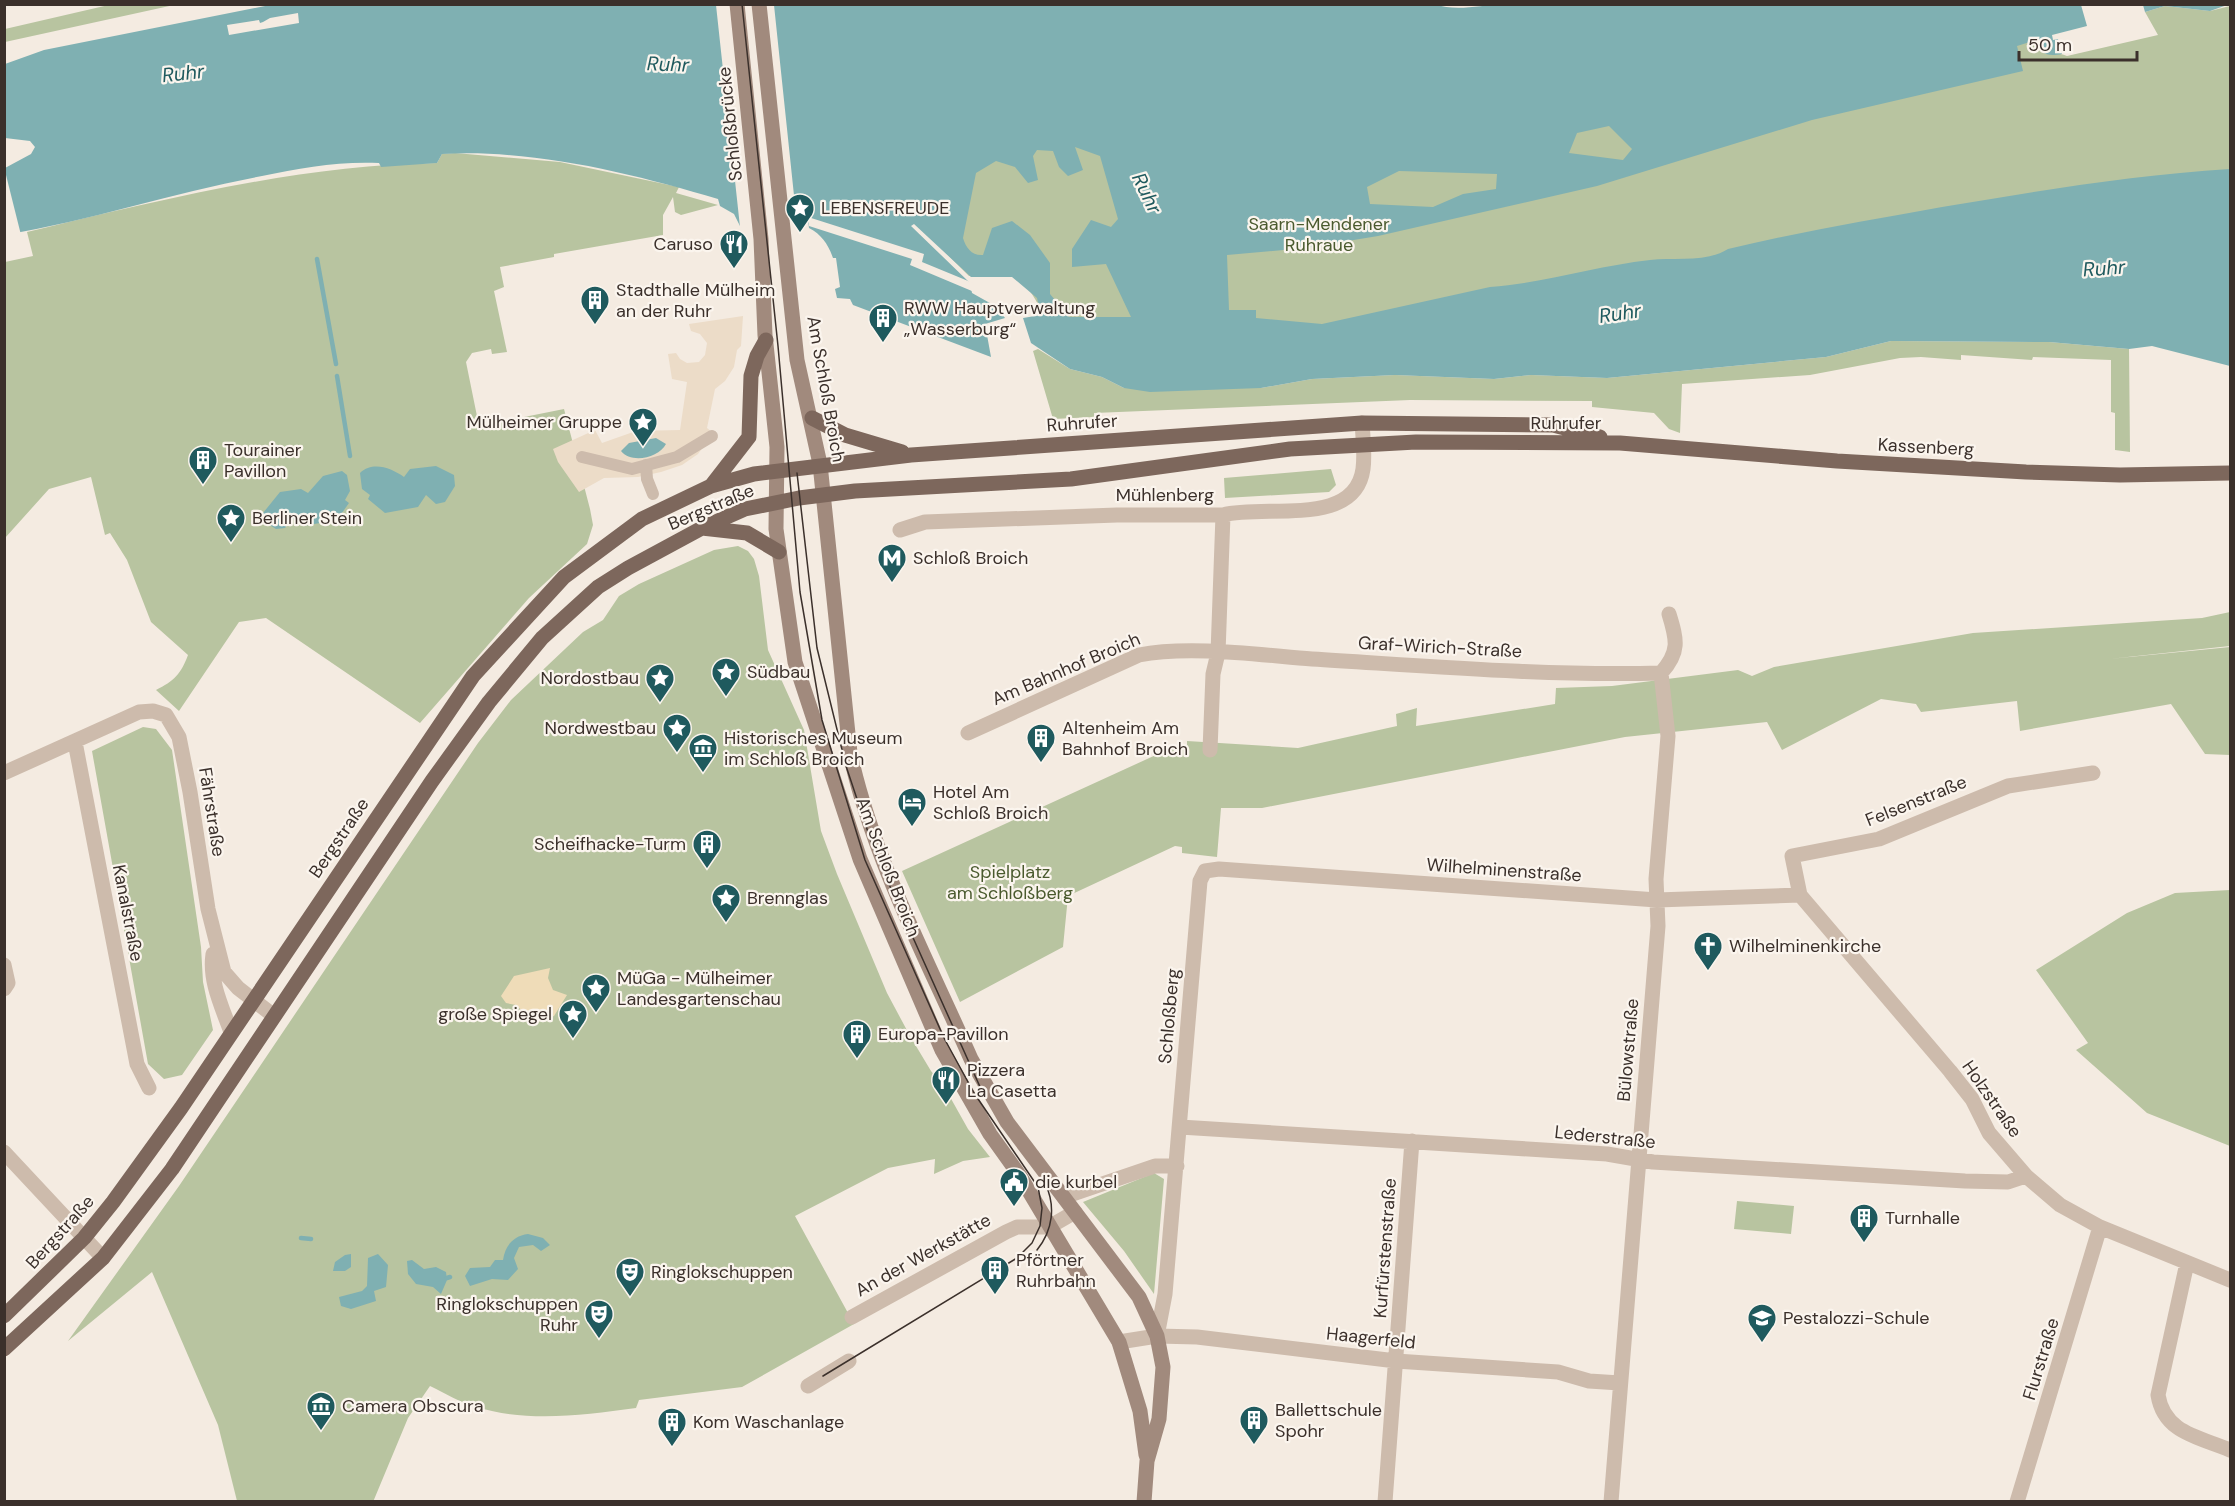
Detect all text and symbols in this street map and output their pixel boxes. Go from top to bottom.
scale bar [2019,24,2138,62]
text: 50 m [2028,33,2072,57]
water label: Ruhr [646,50,690,78]
water label: Ruhr [161,58,206,88]
street label: Schloßbrücke [712,66,748,182]
water label: Ruhr [1126,168,1168,218]
place icon: LEBENSFREUDE [784,192,816,234]
place label: LEBENSFREUDE [821,196,949,220]
park label: Saarn-Mendener Ruhraue [1248,212,1390,257]
restaurant icon: Caruso [718,228,750,270]
place label: Caruso [654,232,713,256]
water label: Ruhr [2082,254,2127,282]
place label: Stadthalle Mülheim an der Ruhr [616,278,775,323]
building icon: Stadthalle Mülheim an der Ruhr [579,284,611,326]
place label: RWW Hauptverwaltung „Wasserburg“ [904,296,1095,341]
water label: Ruhr [1597,297,1643,329]
building icon: RWW Hauptverwaltung „Wasserburg“ [867,302,899,344]
street label: Am Schloß Broich [801,314,851,464]
place icon: Mülheimer Gruppe [627,406,659,448]
street label: Ruhrufer [1046,409,1119,437]
place label: Mülheimer Gruppe [467,410,622,434]
street label: Ruhrufer [1531,411,1602,435]
street label: Kassenberg [1877,432,1975,462]
place label: Tourainer Pavillon [224,438,302,483]
building icon: Tourainer Pavillon [187,444,219,486]
street label: Bergstraße [664,478,758,536]
street label: Mühlenberg [1116,483,1214,507]
place icon: Berliner Stein [215,502,247,544]
place label: Berliner Stein [252,506,362,530]
metro station icon: Schloß Broich [876,542,908,584]
place label: Schloß Broich [913,546,1028,570]
street label: Am Bahnhof Broich [988,627,1144,711]
street label: Graf-Wirich-Straße [1357,631,1523,663]
place icon: Südbau [710,656,742,698]
place label: Südbau [747,660,810,684]
place icon: Nordostbau [644,662,676,704]
place label: Nordostbau [541,666,639,690]
place icon: Nordwestbau [661,712,693,754]
place label: Nordwestbau [545,716,656,740]
place label: Altenheim Am Bahnhof Broich [1062,716,1188,761]
building icon: Altenheim Am Bahnhof Broich [1025,722,1057,764]
place label: Historisches Museum im Schloß Broich [724,726,902,771]
museum icon: Historisches Museum im Schloß Broich [687,732,719,774]
street label: Fährstraße [193,766,231,858]
street label: Felsenstraße [1862,770,1970,832]
place label: Hotel Am Schloß Broich [933,780,1048,825]
hotel icon: Hotel Am Schloß Broich [896,786,928,828]
street label: Bergstraße [303,793,375,883]
street label: Am Schloß Broich [850,794,926,940]
building icon: Scheifhacke-Turm [691,828,723,870]
place label: Scheifhacke-Turm [534,832,686,856]
street label: Wilhelminenstraße [1426,853,1582,887]
park label: Spielplatz am Schloßberg [947,860,1073,905]
street label: Kanalstraße [107,863,149,963]
place icon: Brennglas [710,882,742,924]
place label: Brennglas [747,886,828,910]
church icon: Wilhelminenkirche [1692,930,1724,972]
place label: Wilhelminenkirche [1729,934,1881,958]
place label: MüGa - Mülheimer Landesgartenschau [617,966,781,1011]
street label: Schloßberg [1153,967,1185,1065]
place icon: MüGa - Mülheimer Landesgartenschau [580,972,612,1014]
place icon: große Spiegel [557,998,589,1040]
street label: Bülowstraße [1612,998,1644,1102]
place label: große Spiegel [438,1002,552,1026]
building icon: Europa-Pavillon [841,1018,873,1060]
place label: Europa-Pavillon [878,1022,1009,1046]
street label: Holzstraße [1957,1056,2027,1142]
place label: Pizzera La Casetta [967,1058,1057,1103]
restaurant icon: Pizzera La Casetta [930,1064,962,1106]
street label: Lederstraße [1553,1120,1657,1154]
public building icon: die kurbel [998,1166,1030,1208]
place label: die kurbel [1035,1170,1117,1194]
street label: Kurfürstenstraße [1368,1177,1402,1319]
street label: Bergstraße [20,1190,100,1274]
building icon: Turnhalle [1848,1202,1880,1244]
place label: Turnhalle [1885,1206,1960,1230]
street label: An der Werkstätte [851,1208,995,1302]
place label: Pförtner Ruhrbahn [1016,1248,1096,1293]
building icon: Pförtner Ruhrbahn [979,1254,1011,1296]
theatre icon: Ringlokschuppen [614,1256,646,1298]
place label: Ringlokschuppen [651,1260,793,1284]
place label: Ringlokschuppen Ruhr [436,1292,578,1337]
theatre icon: Ringlokschuppen Ruhr [583,1298,615,1340]
school or university icon: Pestalozzi-Schule [1746,1302,1778,1344]
place label: Pestalozzi-Schule [1783,1306,1930,1330]
street label: Flurstraße [2017,1315,2065,1403]
street label: Haagerfeld [1325,1321,1417,1355]
museum icon: Camera Obscura [305,1390,337,1432]
place label: Camera Obscura [342,1394,484,1418]
place label: Ballettschule Spohr [1275,1398,1382,1443]
building icon: Ballettschule Spohr [1238,1404,1270,1446]
building icon: Kom Waschanlage [656,1406,688,1448]
place label: Kom Waschanlage [693,1410,844,1434]

